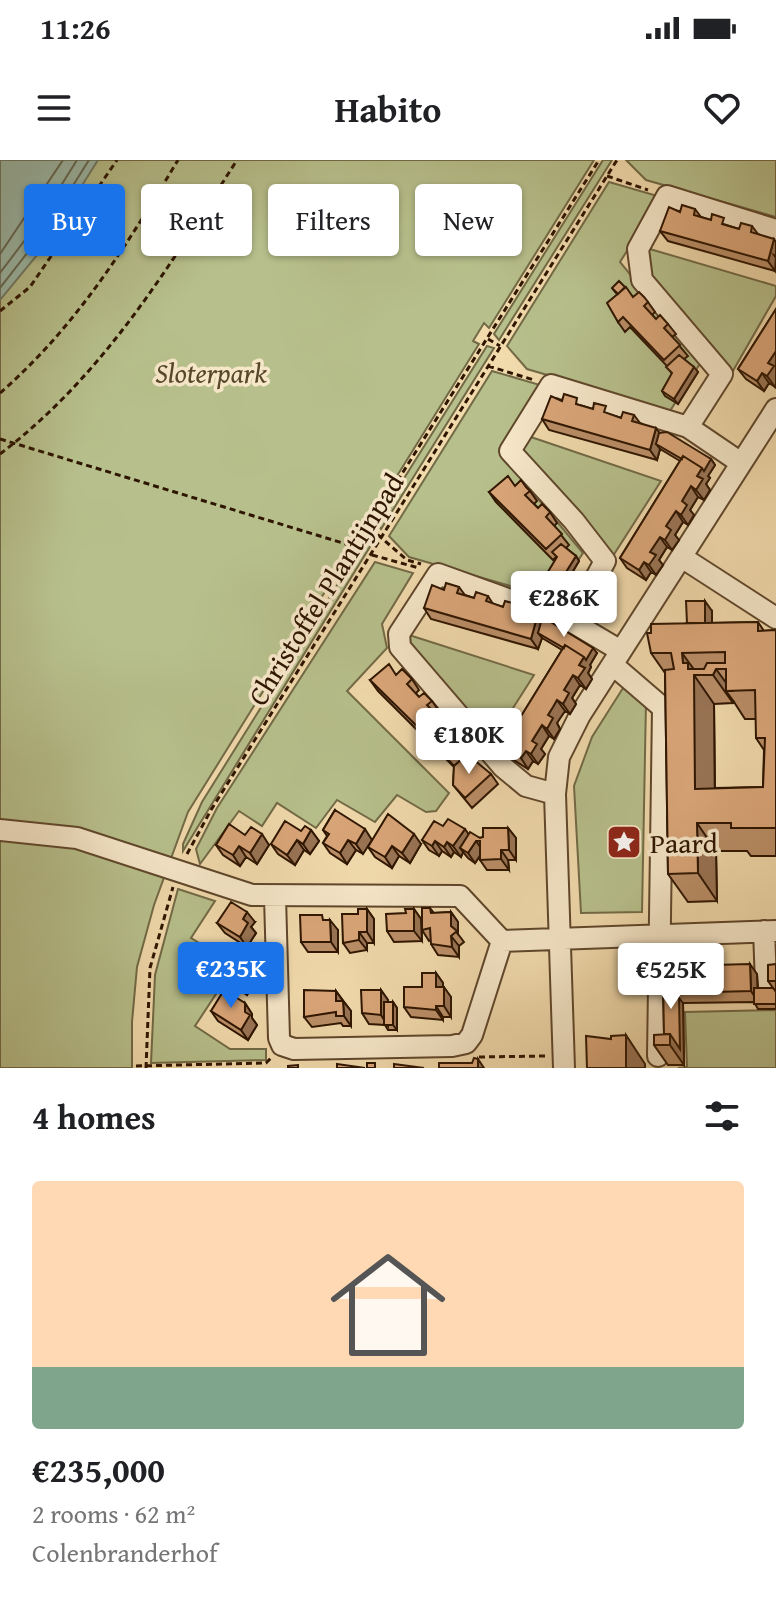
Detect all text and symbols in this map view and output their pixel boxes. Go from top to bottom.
text: 11:26 [40,6,111,50]
text: Habito [334,82,442,135]
icon: menu [32,86,76,130]
icon: heart [700,86,744,130]
chip: Buy [24,184,125,256]
chip: Rent [141,184,252,256]
chip: Filters [268,184,399,256]
chip: New [415,184,522,256]
park label: Sloterpark [155,352,267,393]
street label: Christoffel Plantijnpad [237,465,413,713]
pin: €286K [508,571,620,639]
text: €286K [529,577,599,616]
pin: €180K [413,708,525,776]
text: €180K [434,714,504,753]
place label: Paard [650,822,718,863]
place icon: Paard [605,823,643,861]
pin: €235K [175,942,287,1010]
pin: €525K [615,943,727,1011]
text: €235K [196,948,266,987]
text: €525K [636,949,706,988]
text: 4 homes [32,1092,156,1141]
icon: filters [700,1094,744,1138]
icon: home [316,1233,460,1377]
text: €235,000 [32,1445,165,1494]
text: 2 rooms · 62 m² [32,1494,195,1533]
text: Colenbranderhof [32,1533,217,1572]

